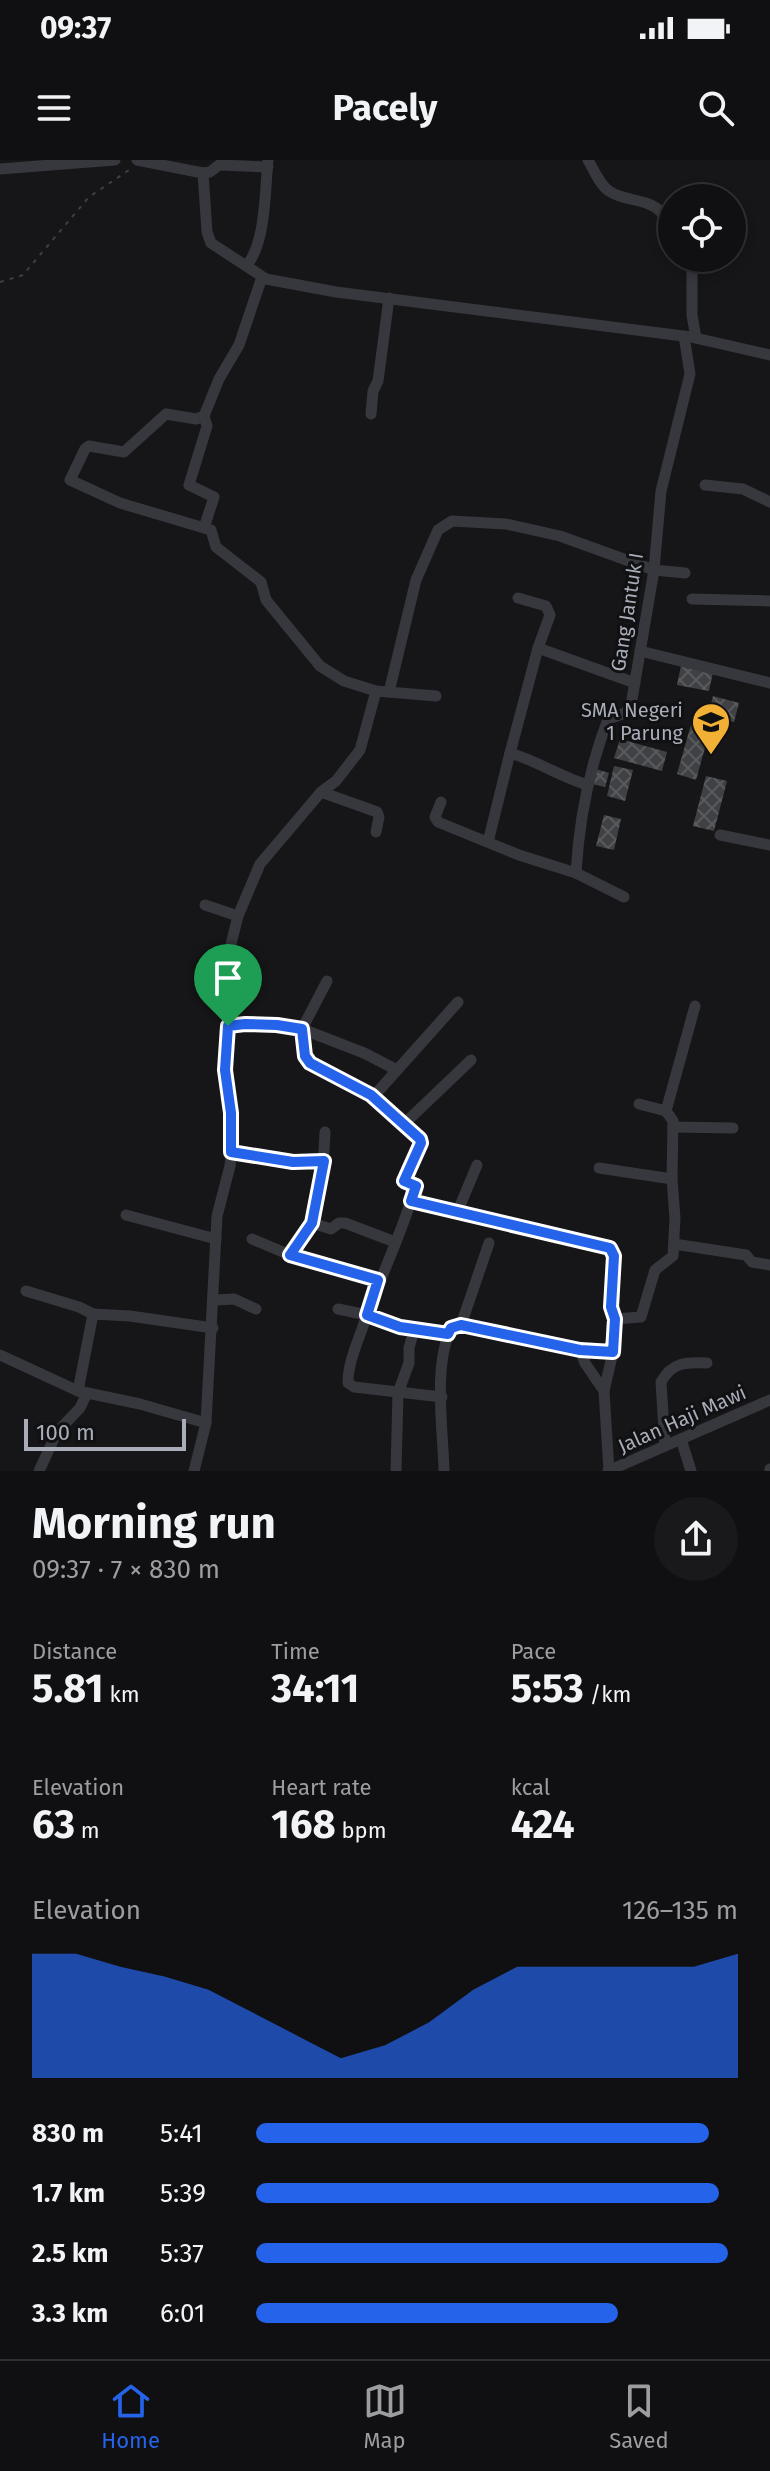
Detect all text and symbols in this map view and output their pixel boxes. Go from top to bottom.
text: 09:37 [40,10,111,46]
icon: menu [32,86,76,130]
text: Pacely [333,86,437,130]
icon: search [694,86,738,130]
map controls [658,184,746,272]
button: locate [658,184,746,272]
street label: Gang Jantuk I [606,551,648,673]
place label: SMA Negeri 1 Parung [581,698,684,745]
school or university icon: SMA Negeri 1 Parung [690,701,732,756]
pin [194,944,262,1026]
icon: arrive [206,956,250,1000]
street label: Jalan Haji Mawi [614,1380,750,1458]
scale bar [24,1415,186,1451]
text: 100 m [36,1419,95,1446]
text: Morning run [32,1497,276,1550]
button: share [654,1497,738,1581]
text: 09:37 · 7 × 830 m [32,1554,220,1585]
text: Distance [32,1638,117,1665]
text: Time [271,1638,320,1665]
text: Pace [511,1638,556,1665]
text: 5.81 [32,1665,104,1713]
text: 34:11 [271,1665,359,1713]
text: 5:53 [511,1665,584,1713]
text: km [104,1681,140,1708]
text: /km [584,1681,631,1708]
text: Elevation [32,1774,124,1801]
text: Heart rate [271,1774,372,1801]
text: kcal [511,1774,550,1801]
text: 63 [32,1801,75,1849]
text: 168 [271,1801,336,1849]
text: 424 [511,1801,575,1849]
text: m [75,1817,100,1844]
text: bpm [336,1817,387,1844]
text: Elevation [32,1895,141,1926]
text: 126–135 m [622,1895,738,1926]
text: 830 m [32,2118,104,2149]
text: 5:41 [160,2118,203,2149]
text: 1.7 km [32,2178,105,2209]
text: 5:39 [160,2178,206,2209]
text: 2.5 km [32,2238,108,2269]
text: 5:37 [160,2238,204,2269]
text: 3.3 km [32,2298,108,2329]
text: 6:01 [160,2298,205,2329]
tab: Home [101,2379,160,2454]
tab: Map [363,2379,407,2454]
tab: Saved [609,2379,669,2454]

